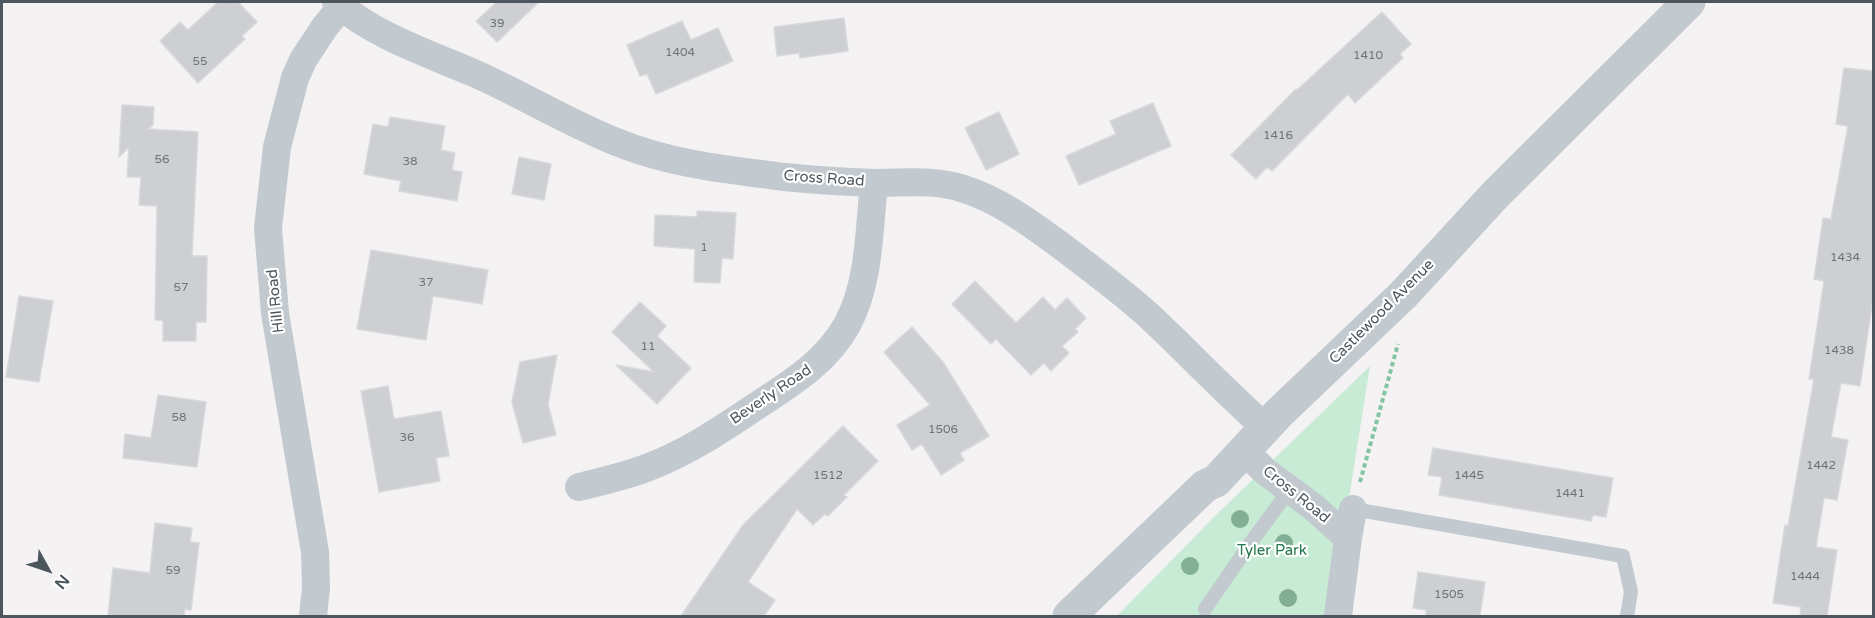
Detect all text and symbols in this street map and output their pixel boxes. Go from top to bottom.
house number: 39 [489,17,505,31]
house number: 1404 [665,46,695,60]
house number: 1410 [1353,49,1383,63]
house number: 55 [192,55,208,69]
house number: 1416 [1263,129,1293,143]
house number: 56 [154,153,170,167]
house number: 38 [402,155,418,169]
street label: Cross Road [783,167,865,191]
house number: 1 [700,241,708,255]
house number: 1434 [1830,251,1860,265]
street label: Castlewood Avenue [1326,256,1438,368]
street label: Hill Road [264,268,288,334]
house number: 37 [418,276,434,290]
house number: 57 [173,281,189,295]
house number: 11 [640,340,656,354]
house number: 1438 [1824,344,1854,358]
street label: Beverly Road [727,361,815,429]
house number: 58 [171,411,187,425]
house number: 1506 [928,423,958,437]
house number: 36 [399,431,415,445]
house number: 1442 [1806,459,1836,473]
street label: Cross Road [1259,463,1333,527]
house number: 1512 [813,469,843,483]
house number: 1445 [1454,469,1484,483]
house number: 1441 [1555,487,1585,501]
north arrow [18,540,78,600]
park label: Tyler Park [1237,542,1307,560]
house number: 59 [165,564,181,578]
text: N [50,570,74,593]
house number: 1444 [1790,570,1820,584]
house number: 1505 [1434,588,1464,602]

